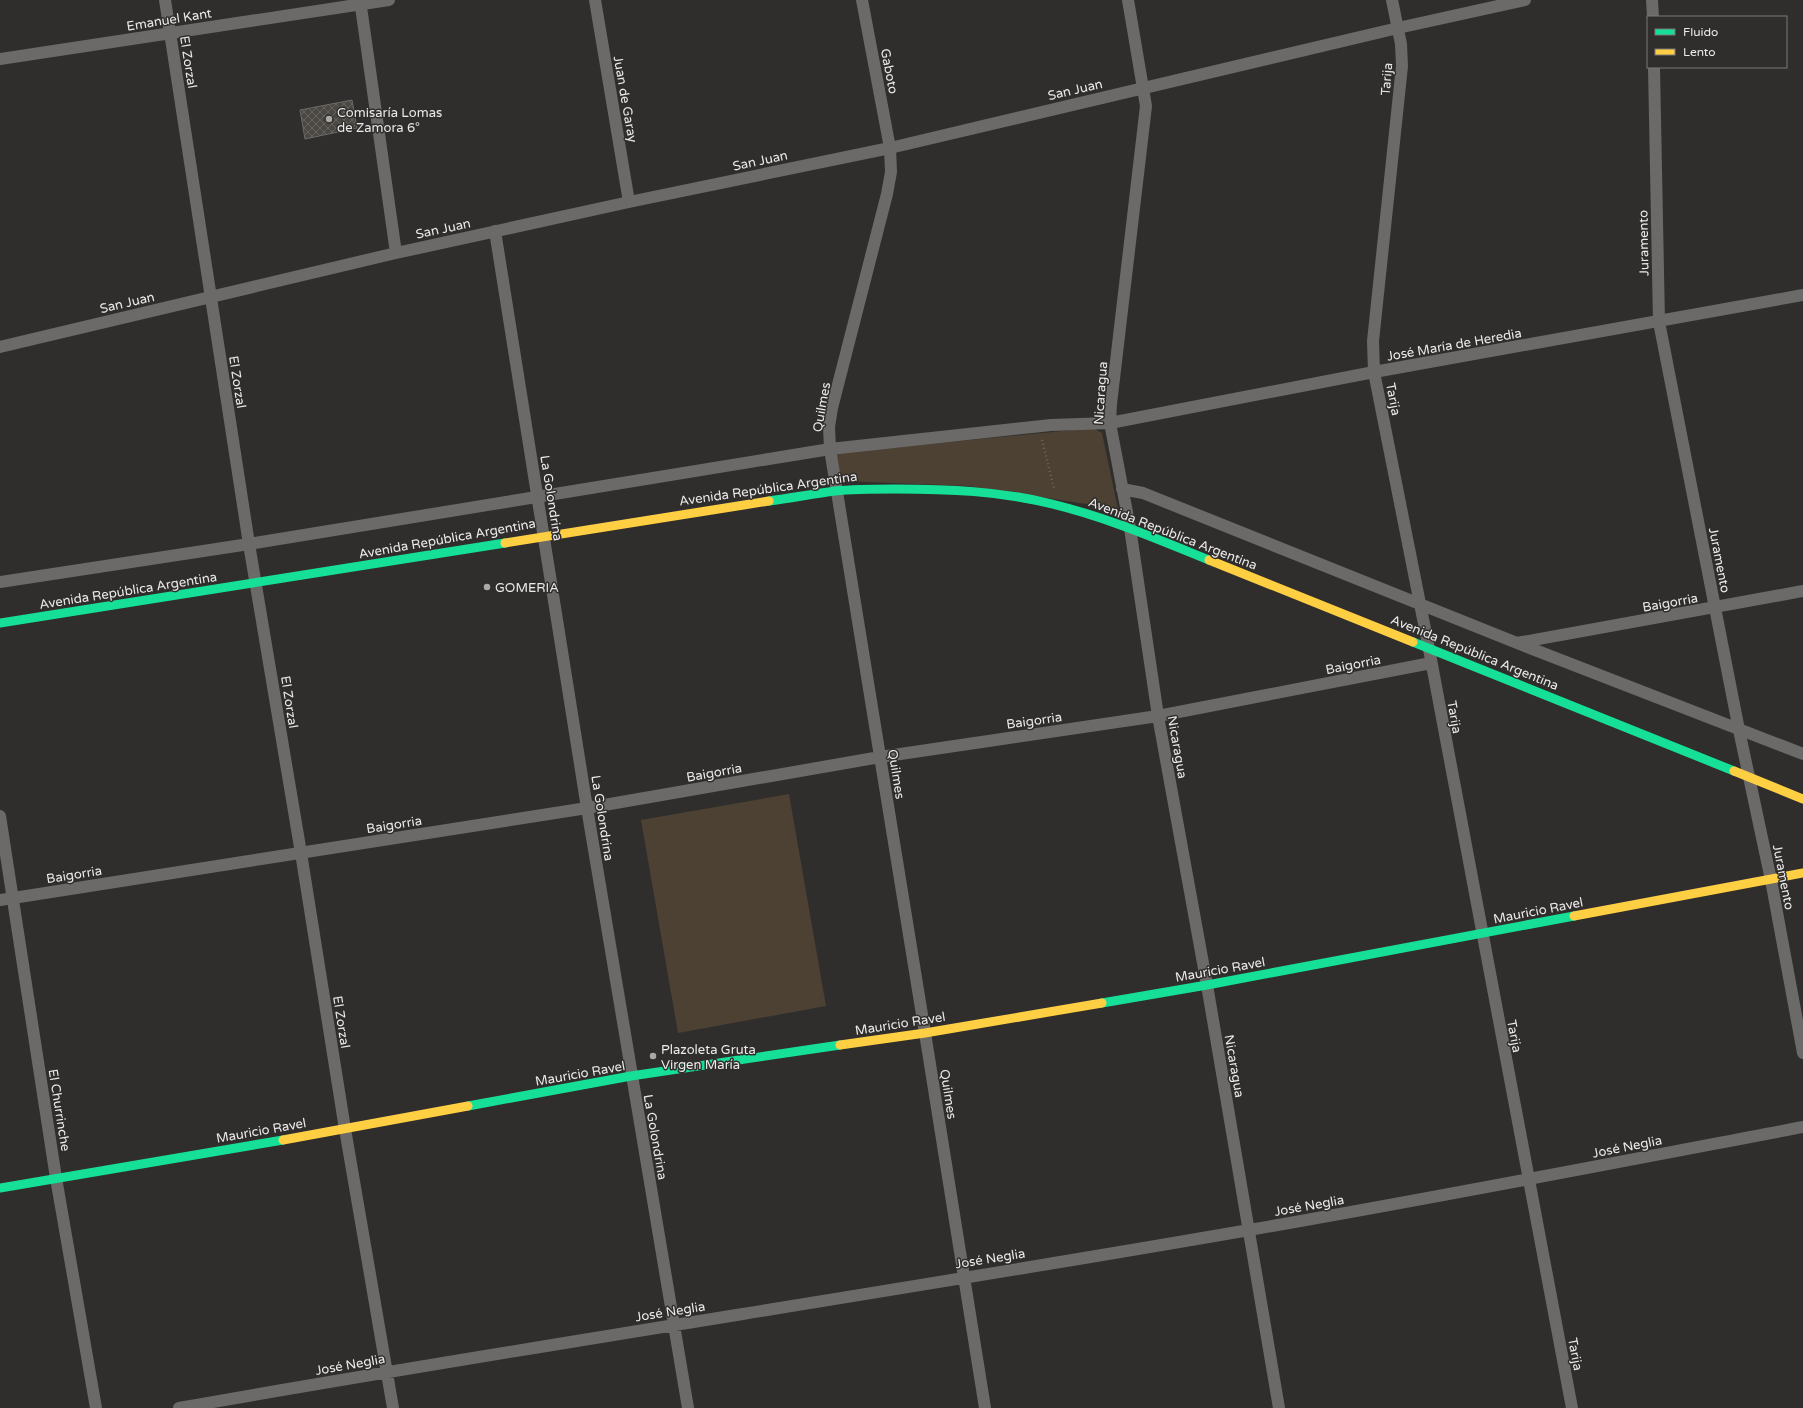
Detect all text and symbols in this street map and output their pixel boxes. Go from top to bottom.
street label: Emanuel Kant [125,5,213,35]
legend [1647,16,1787,68]
text: Fluido [1683,25,1718,39]
street label: El Zorzal [176,35,200,90]
text: Lento [1683,45,1716,59]
street label: Gaboto [877,47,901,95]
street label: Juan de Garay [610,55,641,144]
street label: Tarija [1378,62,1396,96]
street label: San Juan [1046,76,1104,104]
place label: Comisaría Lomas de Zamora 6° [337,105,442,136]
marker: Comisaría Lomas de Zamora 6° [324,114,334,124]
street label: San Juan [731,147,789,175]
street label: Juramento [1635,210,1653,276]
street label: San Juan [414,215,472,243]
street label: San Juan [98,289,156,317]
street label: José María de Heredia [1386,325,1523,365]
street label: El Zorzal [225,355,249,410]
street label: Nicaragua [1091,361,1111,425]
street label: Quilmes [810,381,834,433]
street label: Tarija [1382,381,1404,417]
street label: La Golondrina [536,454,566,542]
street label: Avenida República Argentina [678,469,858,509]
street label: Avenida República Argentina [1086,494,1259,574]
street label: Avenida República Argentina [357,516,537,562]
street label: Juramento [1705,526,1733,594]
street label: Avenida República Argentina [38,569,218,613]
place label: GOMERIA [495,580,559,596]
marker: GOMERIA [482,582,492,592]
street label: Baigorria [1641,590,1699,616]
street label: Avenida República Argentina [1388,612,1561,694]
street label: Baigorria [1324,652,1382,678]
street label: El Zorzal [277,675,301,730]
street label: Tarija [1443,700,1465,735]
street label: Baigorria [1005,709,1063,733]
street label: Nicaragua [1164,715,1190,780]
street label: Quilmes [884,748,908,800]
street label: Baigorria [685,760,743,786]
street label: La Golondrina [587,774,617,862]
street label: Baigorria [365,813,423,837]
street label: Juramento [1769,843,1797,911]
street label: Baigorria [45,863,103,887]
street label: Mauricio Ravel [1492,894,1584,928]
street label: Mauricio Ravel [1174,954,1266,986]
street label: El Zorzal [329,995,353,1050]
street label: Mauricio Ravel [854,1009,946,1039]
street label: Tarija [1503,1018,1525,1054]
street label: Nicaragua [1221,1034,1247,1099]
place label: Plazoleta Gruta Virgen María [661,1042,756,1073]
marker: Plazoleta Gruta Virgen María [648,1051,658,1061]
street label: Mauricio Ravel [534,1058,626,1090]
street label: El Churrinche [45,1068,73,1152]
street label: Quilmes [936,1068,960,1120]
street label: La Golondrina [640,1093,670,1181]
street label: Mauricio Ravel [215,1115,307,1147]
street label: José Neglia [1591,1132,1663,1162]
street label: José Neglia [1273,1192,1345,1220]
street label: José Neglia [954,1246,1026,1272]
street label: José Neglia [634,1299,706,1325]
street label: Tarija [1564,1336,1586,1372]
street label: José Neglia [314,1351,386,1379]

